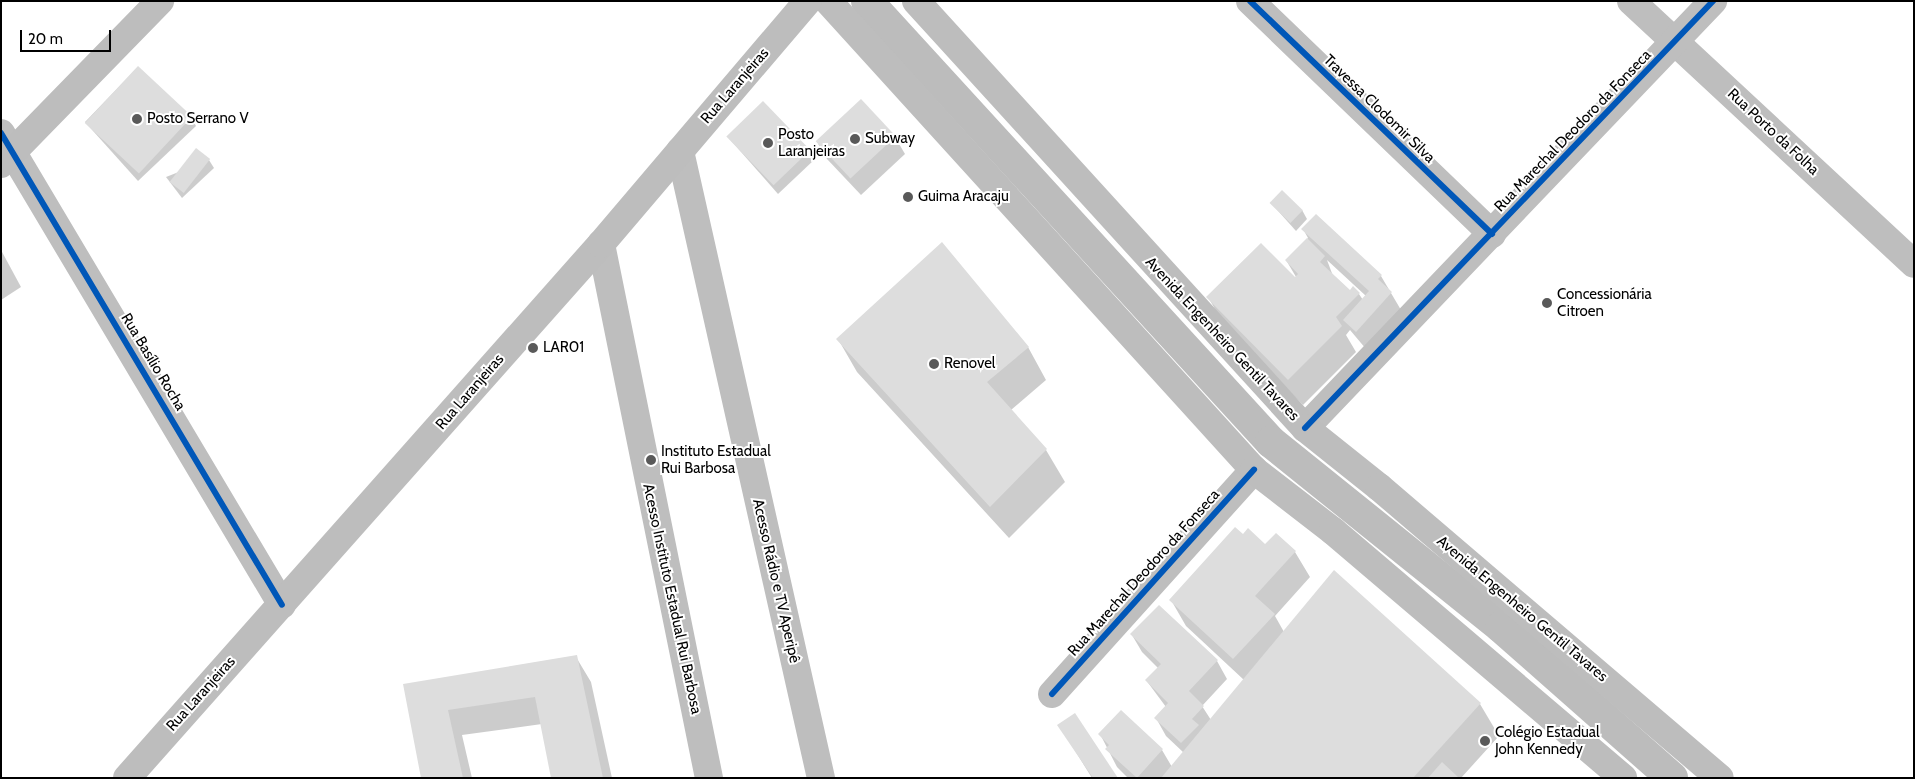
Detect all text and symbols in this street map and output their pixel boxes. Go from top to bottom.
scale bar [22,20,114,52]
text: 20 m [28,30,63,48]
street label: Rua Laranjeiras [697,45,773,127]
street label: Rua Marechal Deodoro da Fonseca [1491,46,1655,216]
street label: Travessa Clodomir Silva [1320,51,1438,167]
street label: Rua Porto da Folha [1724,85,1822,179]
place label: Posto Serrano V [147,110,249,128]
marker: Posto Serrano V [131,113,143,125]
place label: Posto Laranjeiras [778,125,845,160]
place label: Subway [865,130,915,148]
marker: Subway [849,133,861,145]
marker: Posto Laranjeiras [762,137,774,149]
place label: Guima Aracaju [918,188,1009,206]
marker: Guima Aracaju [902,191,914,203]
street label: Avenida Engenheiro Gentil Tavares [1141,253,1303,425]
place label: Concessionária Citroen [1557,285,1652,320]
marker: Concessionária Citroen [1541,297,1553,309]
street label: Rua Basílio Rocha [117,310,189,414]
place label: LAR01 [543,339,584,357]
marker: LAR01 [527,342,539,354]
street label: Rua Laranjeiras [432,351,508,433]
place label: Renovel [944,355,995,373]
marker: Renovel [928,358,940,370]
place label: Instituto Estadual Rui Barbosa [661,442,771,477]
marker: Instituto Estadual Rui Barbosa [645,454,657,466]
street label: Acesso Instituto Estadual Rui Barbosa [639,482,705,716]
street label: Rua Marechal Deodoro da Fonseca [1064,486,1224,660]
street label: Acesso Rádio e TV Aperipê [748,497,804,665]
street label: Avenida Engenheiro Gentil Tavares [1433,532,1611,686]
street label: Rua Laranjeiras [163,653,239,735]
place label: Colégio Estadual John Kennedy [1495,723,1600,758]
marker: Colégio Estadual John Kennedy [1479,735,1491,747]

